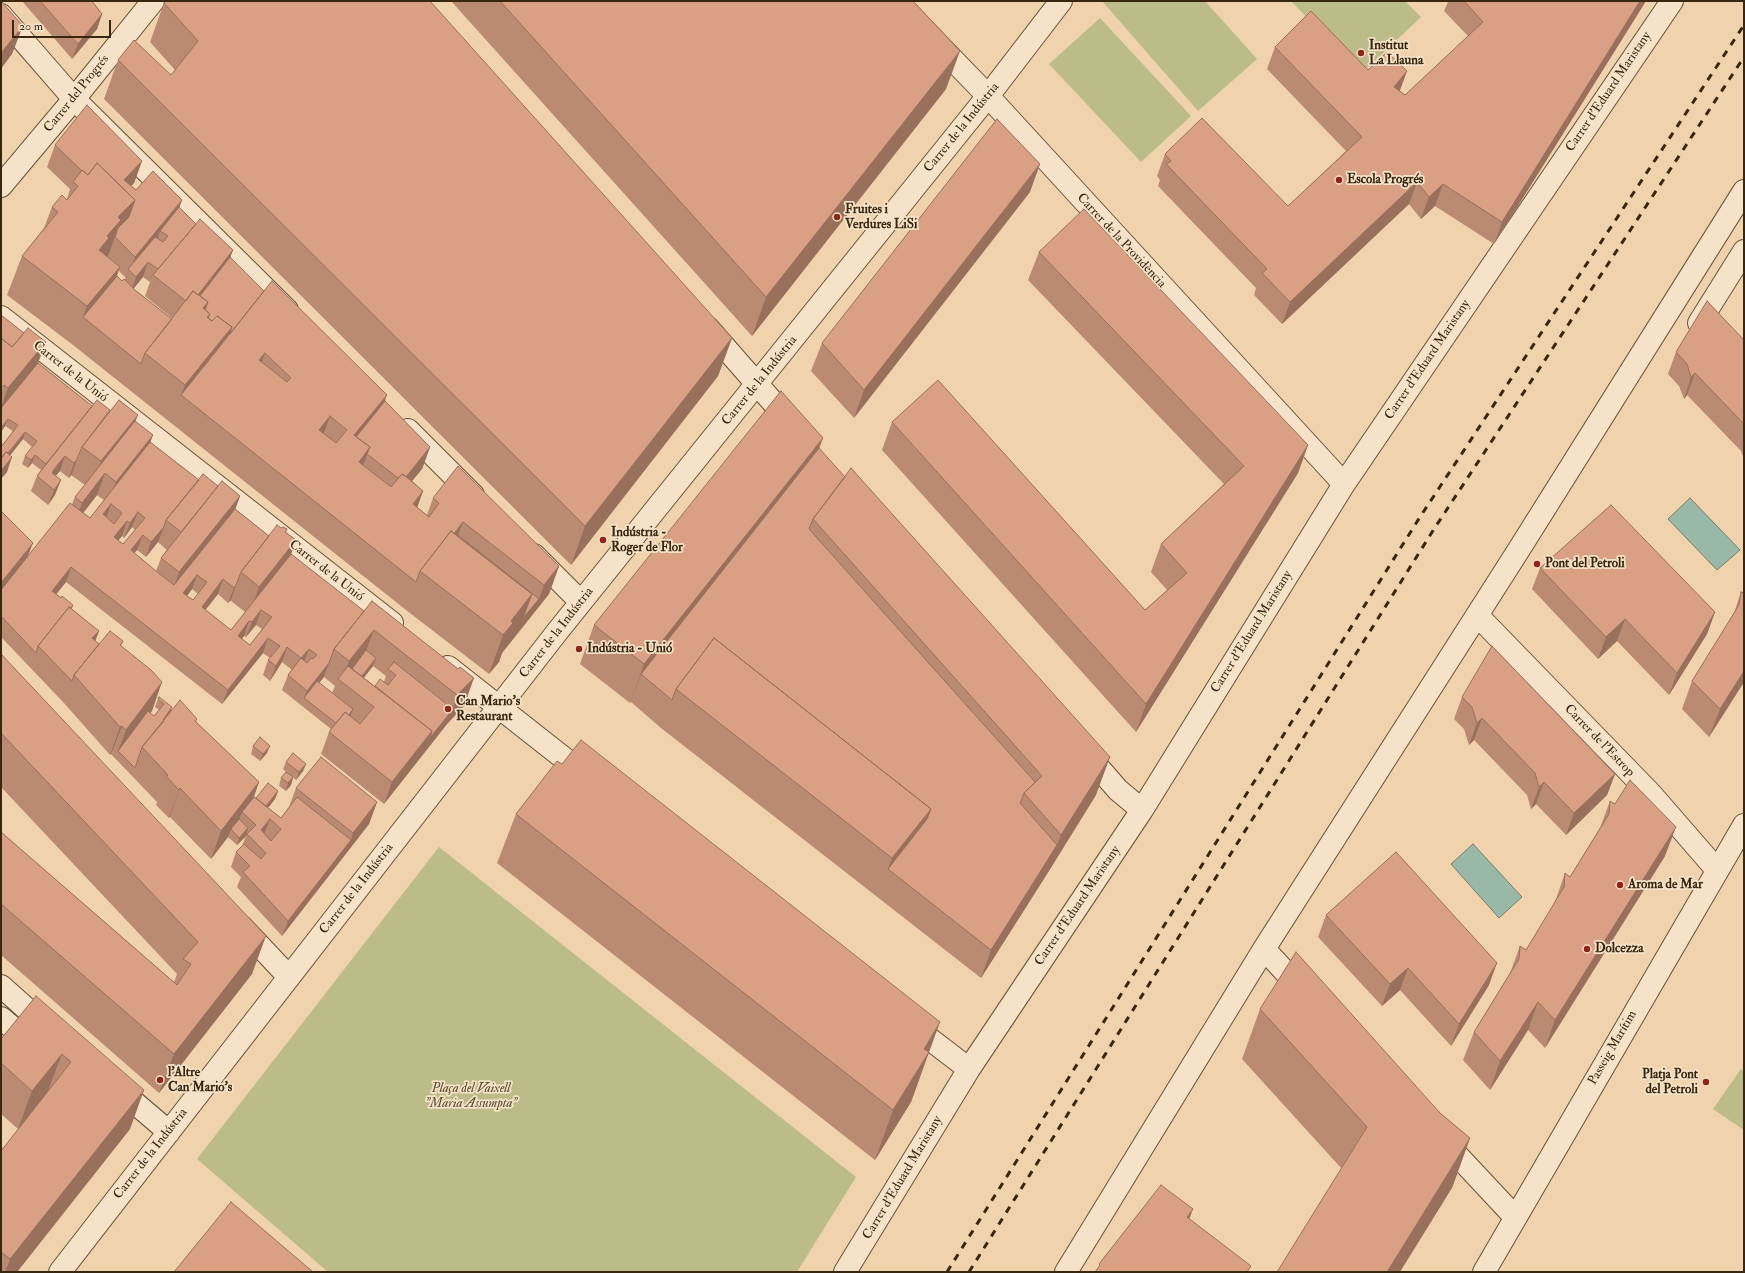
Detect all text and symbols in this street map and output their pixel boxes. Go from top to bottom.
scale bar [14,12,113,38]
text: 20 m [19,19,43,34]
street label: Carrer d'Eduard Maristany [1563,29,1655,155]
place label: Institut La Llauna [1369,38,1423,69]
marker: Institut La Llauna [1356,48,1366,58]
street label: Carrer del Progrés [41,52,113,136]
street label: Carrer de la Indústria [921,80,1003,176]
place label: Escola Progrés [1347,172,1423,188]
marker: Escola Progrés [1334,175,1344,185]
street label: Carrer de la Providència [1073,191,1169,291]
place label: Fruites i Verdures LiSi [845,202,917,233]
marker: Fruites i Verdures LiSi [832,212,842,222]
street label: Carrer d'Eduard Maristany [1382,297,1474,423]
street label: Carrer de la Indústria [719,333,801,429]
street label: Carrer de la Unió [30,338,110,406]
place label: Indústria - Roger de Flor [611,525,683,556]
marker: Indústria - Roger de Flor [598,535,608,545]
street label: Carrer de la Unió [286,537,366,605]
place label: Pont del Petroli [1545,556,1625,572]
marker: Pont del Petroli [1532,559,1542,569]
street label: Carrer d'Eduard Maristany [1208,568,1296,696]
street label: Carrer de la Indústria [517,585,597,681]
place label: Indústria - Unió [587,641,672,657]
marker: Indústria - Unió [574,644,584,654]
place label: Can Mario’s Restaurant [456,694,520,725]
street label: Carrer de l'Estrop [1561,702,1637,780]
marker: Can Mario’s Restaurant [443,704,453,714]
street label: Carrer de la Indústria [317,841,397,937]
street label: Carrer d'Eduard Maristany [1032,843,1124,969]
place label: Aroma de Mar [1628,877,1703,893]
marker: Aroma de Mar [1615,880,1625,890]
place label: Dolcezza [1595,941,1644,957]
marker: Dolcezza [1582,944,1592,954]
street label: Passeig Marítim [1585,1008,1641,1088]
place label: l'Altre Can Mario's [168,1065,232,1096]
place label: Platja Pont del Petroli [1642,1067,1698,1098]
marker: l'Altre Can Mario's [155,1075,165,1085]
marker: Platja Pont del Petroli [1701,1077,1711,1087]
park label: Plaça del Vaixell "Maria Assumpta" [425,1081,517,1112]
street label: Carrer de la Indústria [111,1106,191,1202]
street label: Carrer d'Eduard Maristany [860,1113,946,1243]

